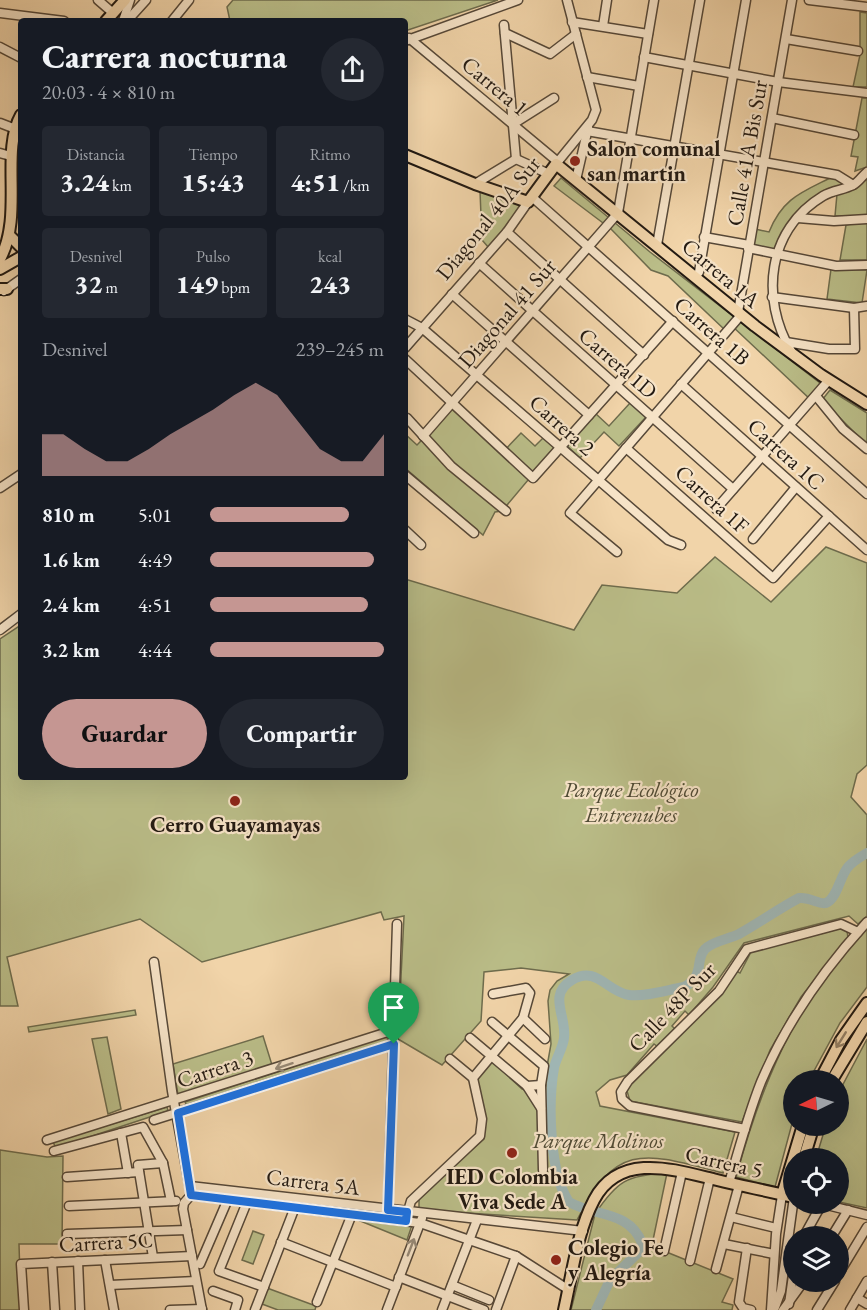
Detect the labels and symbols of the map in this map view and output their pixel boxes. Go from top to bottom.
street label: Carrera 1 [456,50,534,122]
street label: Calle 41A Bis Sur [720,77,774,228]
place label: Salon comunal san martin [587,134,720,188]
street label: Diagonal 40A Sur [429,150,547,286]
marker: Salon comunal san martin [568,154,582,168]
street label: Carrera 1A [676,232,767,315]
street label: Diagonal 41 Sur [451,252,563,374]
street label: Carrera 1B [668,290,756,372]
street label: Carrera 1D [573,321,663,405]
street label: Carrera 2 [523,388,601,462]
street label: Carrera 1C [741,412,831,496]
street label: Carrera 1F [669,458,755,540]
park label: Parque Ecológico Entrenubes [563,775,699,829]
marker: Cerro Guayamayas [228,794,242,808]
place label: Cerro Guayamayas [150,810,320,839]
street label: Calle 48P Sur [622,955,723,1058]
pin [368,982,419,1044]
one-way arrow [835,1031,847,1048]
street label: Carrera 3 [173,1043,257,1095]
one-way arrow [275,1061,294,1072]
north arrow [783,1070,849,1136]
park label: Parque Molinos [532,1126,665,1155]
street label: Carrera 5 [682,1139,766,1185]
marker: IED Colombia Viva Sede A [505,1146,519,1160]
street label: Carrera 5A [265,1162,362,1202]
place label: IED Colombia Viva Sede A [446,1162,578,1216]
street label: Carrera 5C [58,1225,154,1259]
place label: Colegio Fe y Alegría [568,1233,664,1287]
one-way arrow [406,1238,417,1256]
marker: Colegio Fe y Alegría [549,1253,563,1267]

